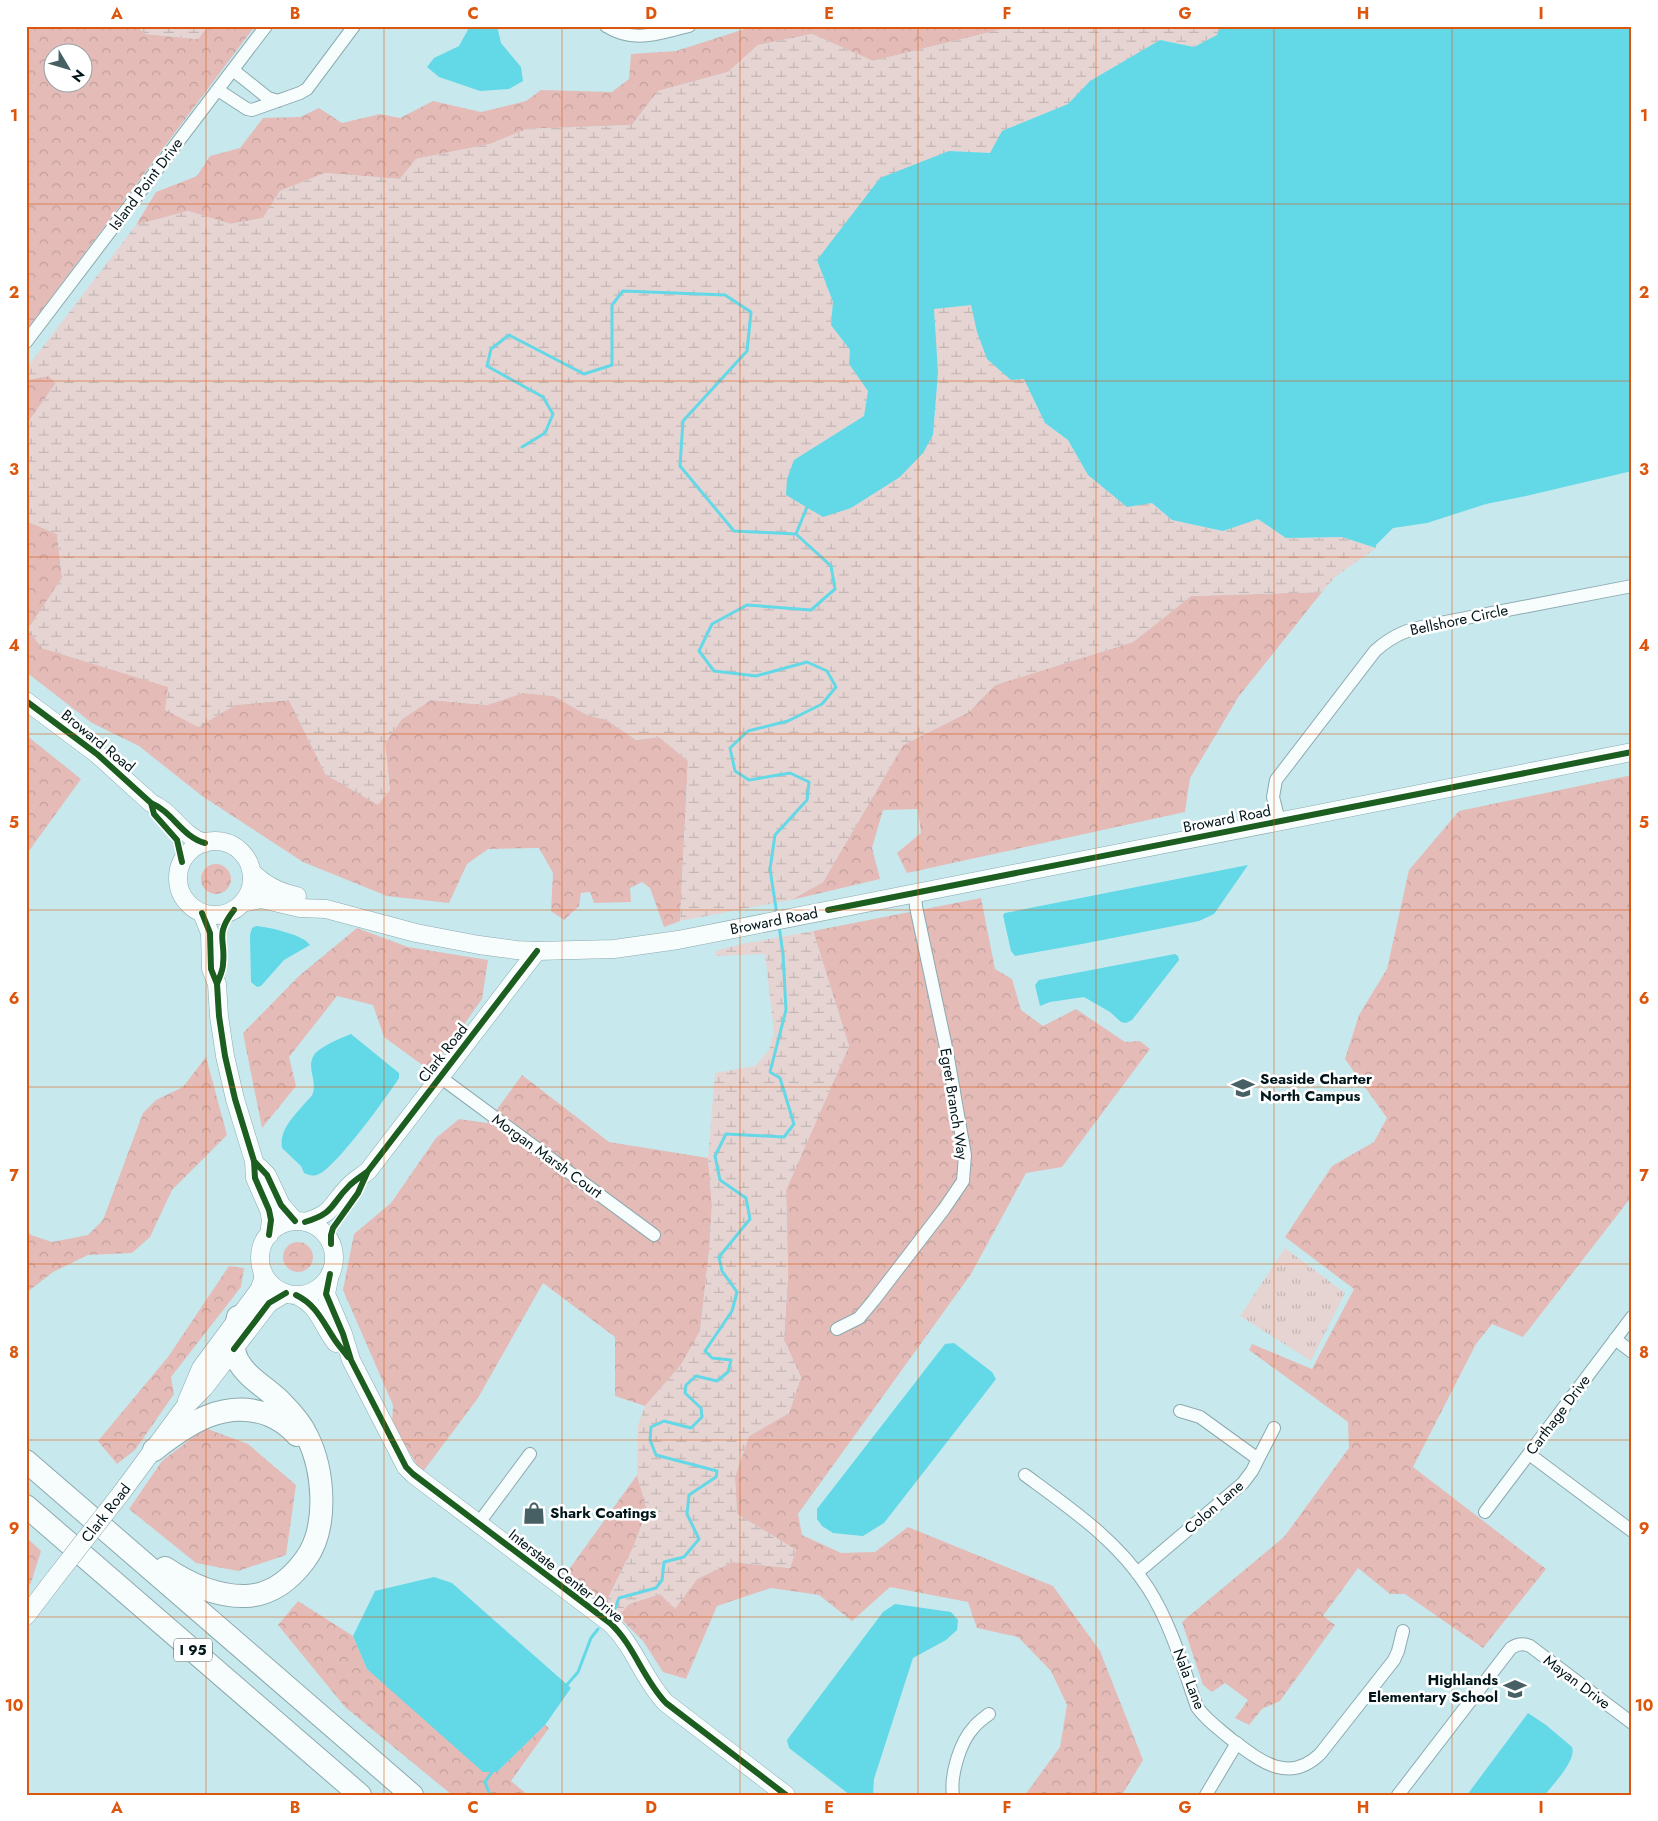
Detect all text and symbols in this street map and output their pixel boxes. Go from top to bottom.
text: A [110,2,123,25]
text: B [290,2,300,25]
text: C [467,2,479,25]
text: D [645,2,657,25]
text: E [824,2,834,25]
text: F [1003,2,1011,25]
text: G [1178,2,1192,25]
text: H [1357,2,1369,25]
text: I [1538,2,1544,25]
north arrow [42,42,92,92]
text: N [67,65,90,87]
text: 1 [10,104,18,127]
text: 1 [1640,104,1648,127]
street label: Island Point Drive [104,133,188,235]
text: 2 [9,281,19,304]
text: 2 [1639,281,1649,304]
text: 3 [9,458,19,481]
text: 3 [1639,458,1649,481]
street label: Bellshore Circle [1408,599,1510,641]
text: 4 [8,634,20,657]
text: 4 [1638,634,1650,657]
street label: Broward Road [56,704,140,778]
street label: Broward Road [1181,800,1273,838]
text: 5 [9,811,19,834]
text: 5 [1639,811,1649,834]
street label: Broward Road [728,902,820,940]
text: 6 [9,987,19,1010]
text: 6 [1639,987,1649,1010]
street label: Clark Road [413,1019,473,1087]
street label: Egret Branch Way [934,1047,974,1162]
place label: Seaside Charter North Campus [1260,1068,1373,1107]
school or university icon: Seaside Charter North Campus [1230,1075,1256,1101]
street label: Morgan Marsh Court [487,1108,607,1204]
text: 7 [9,1164,19,1187]
text: 7 [1639,1164,1649,1187]
text: 8 [9,1341,19,1364]
text: 8 [1639,1341,1649,1364]
street label: Carthage Drive [1520,1370,1596,1460]
street label: Colon Lane [1180,1475,1249,1539]
street label: Clark Road [76,1479,136,1547]
shop icon: Shark Coatings [521,1500,547,1526]
place label: Shark Coatings [550,1502,656,1524]
text: 9 [9,1517,19,1540]
text: 9 [1639,1517,1649,1540]
street label: Interstate Center Drive [504,1524,628,1628]
road number: I 95 [174,1638,212,1662]
street label: Nala Lane [1167,1645,1211,1713]
street label: Mayan Drive [1539,1649,1615,1715]
place label: Highlands Elementary School [1368,1669,1498,1708]
school or university icon: Highlands Elementary School [1502,1676,1528,1702]
text: 10 [5,1694,23,1717]
text: 10 [1635,1694,1653,1717]
text: A [110,1796,123,1819]
text: B [290,1796,300,1819]
text: C [467,1796,479,1819]
text: D [645,1796,657,1819]
text: E [824,1796,834,1819]
text: F [1003,1796,1011,1819]
text: G [1178,1796,1192,1819]
text: H [1357,1796,1369,1819]
text: I [1538,1796,1544,1819]

